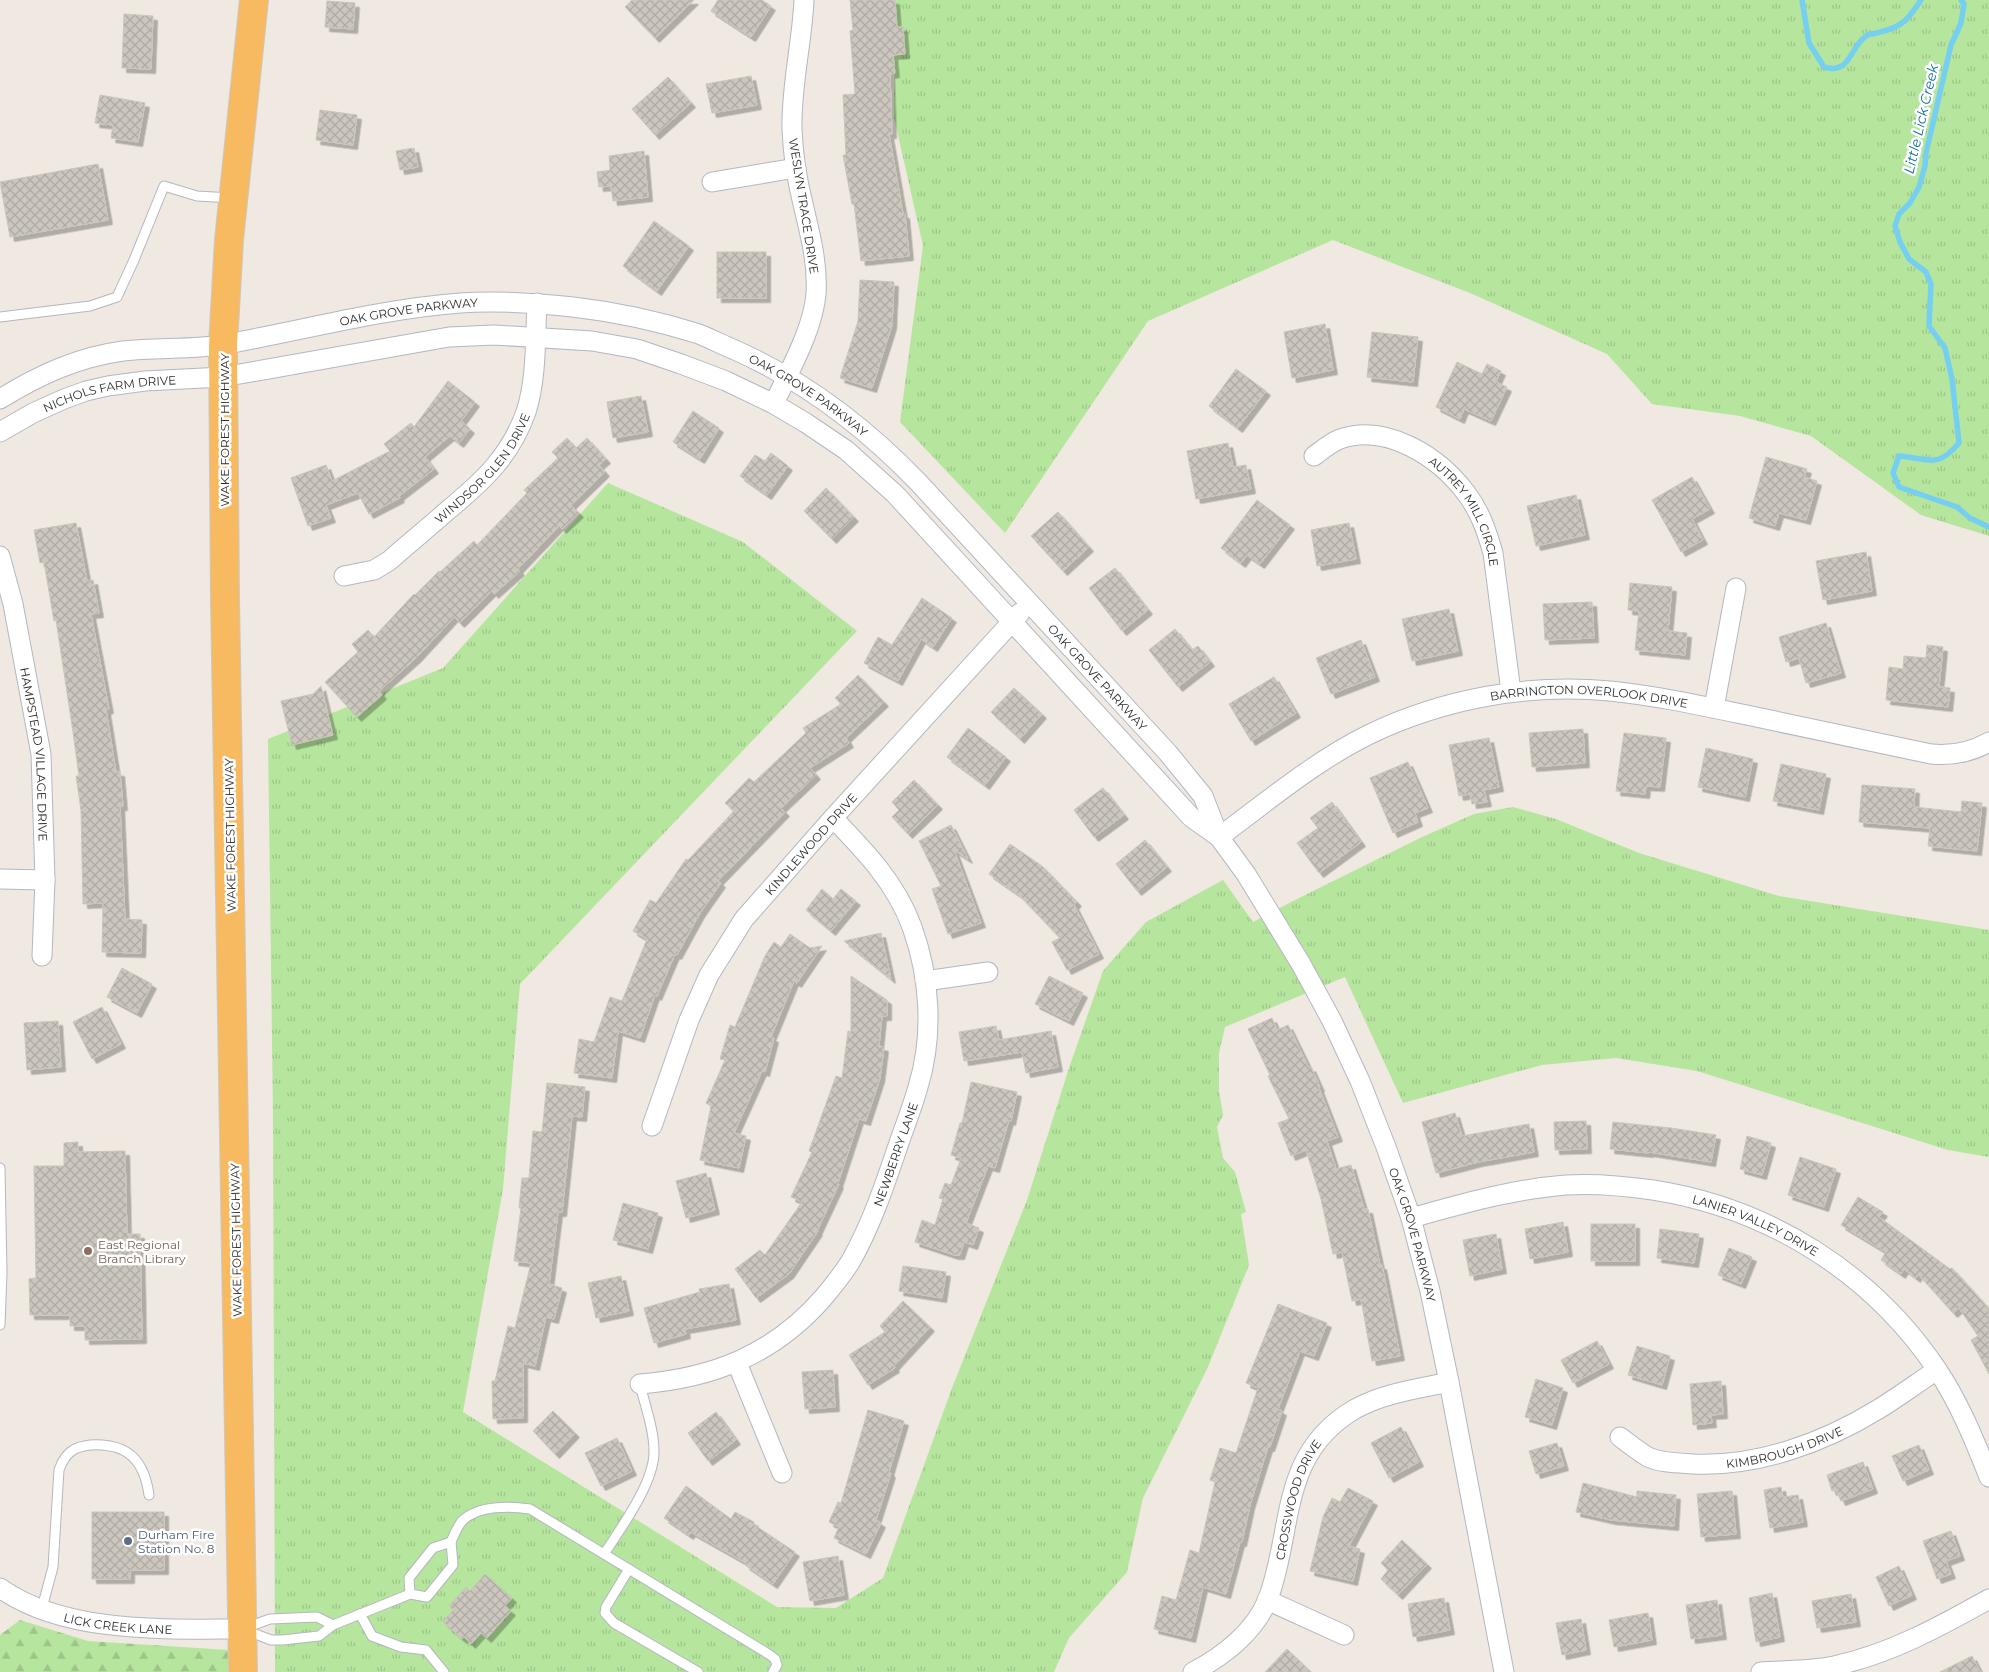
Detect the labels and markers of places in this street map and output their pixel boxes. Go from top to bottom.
place label: East Regional Branch Library [98,1237,186,1266]
marker: East Regional Branch Library [82,1245,94,1257]
place label: Durham Fire Station No. 8 [138,1527,215,1556]
marker: Durham Fire Station No. 8 [122,1535,134,1547]

